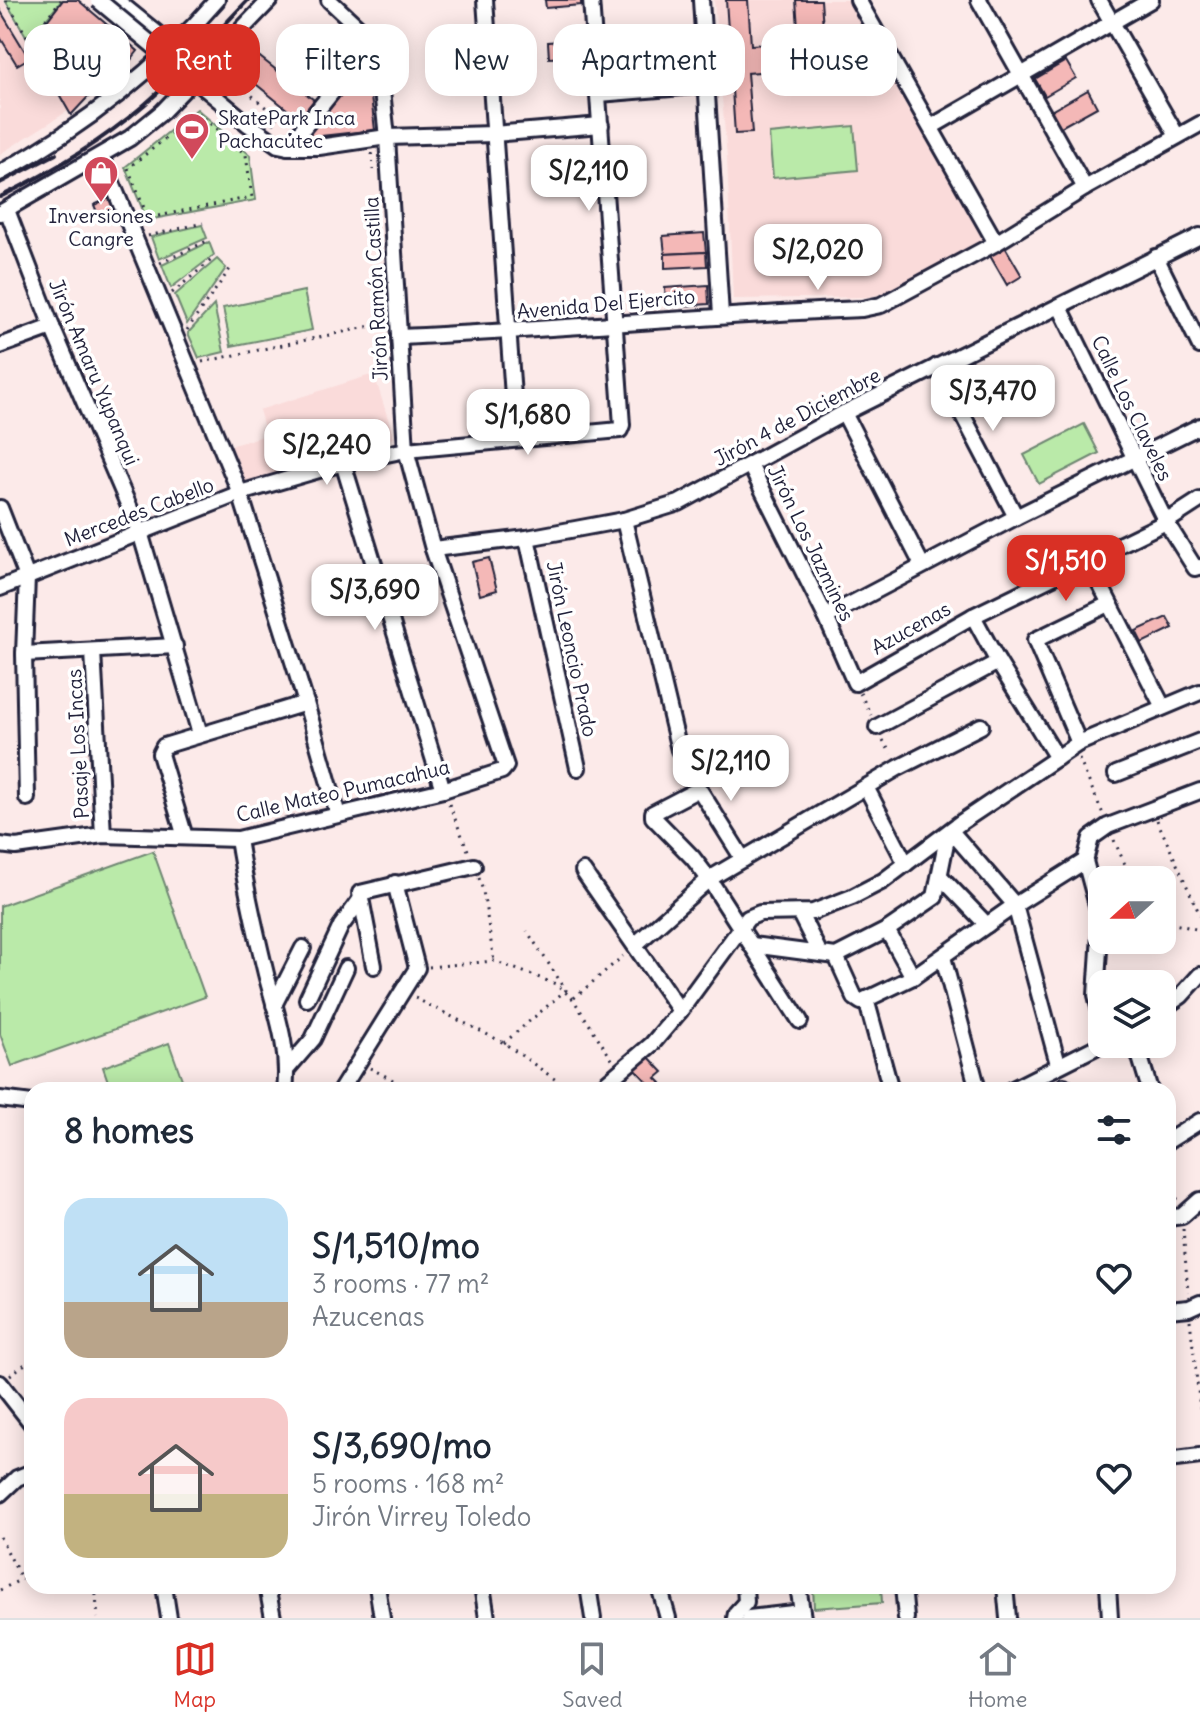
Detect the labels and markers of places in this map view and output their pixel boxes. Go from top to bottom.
place label: SkatePark Inca Pachacútec [218,105,355,153]
sports icon: SkatePark Inca Pachacútec [173,111,211,161]
pin: S/2,110 [515,145,663,213]
shop icon: Inversiones Cangre [82,154,120,204]
place label: Inversiones Cangre [49,203,153,251]
pin: S/2,020 [744,224,892,292]
pin: S/3,470 [919,365,1067,433]
pin: S/1,680 [454,389,602,457]
pin: S/2,240 [253,419,401,487]
pin: S/1,510 [992,535,1140,603]
pin: S/3,690 [301,564,449,632]
pin: S/2,110 [657,735,805,803]

